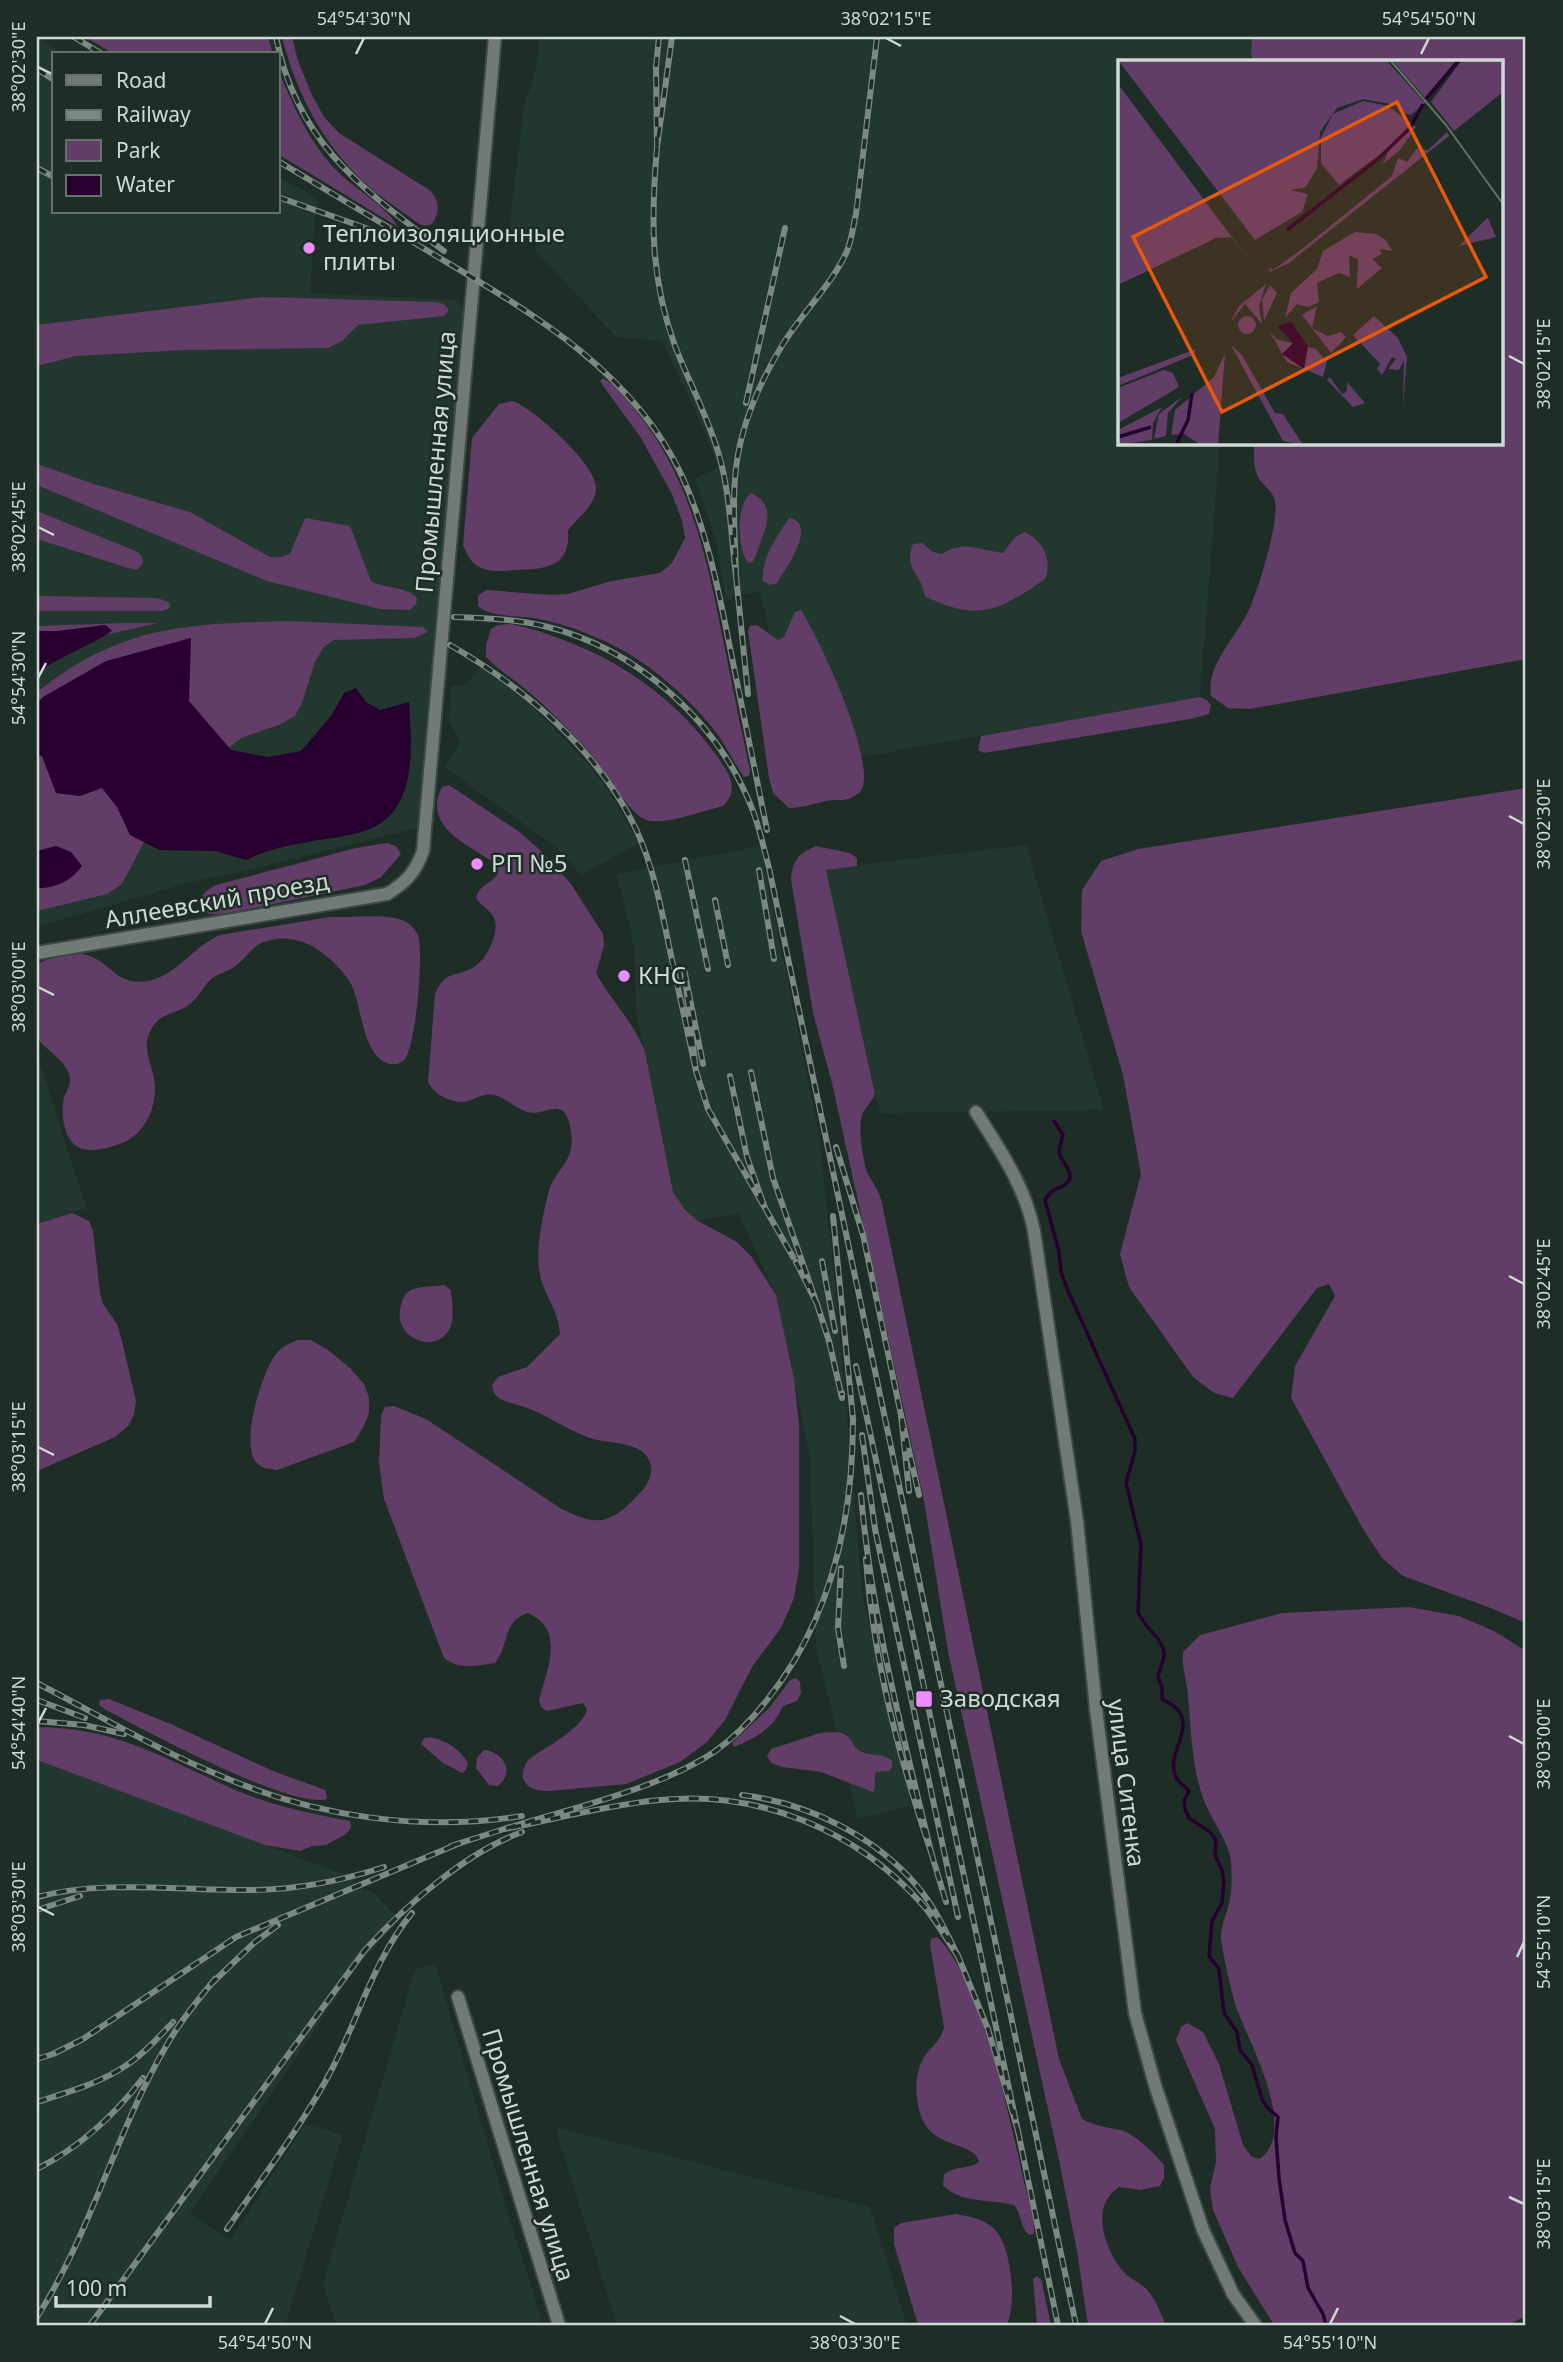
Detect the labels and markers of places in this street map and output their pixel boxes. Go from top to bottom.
place label: Теплоизоляционные плиты [323,216,565,277]
marker: Теплоизоляционные плиты [301,240,317,256]
place label: РП №5 [491,846,568,879]
marker: РП №5 [469,856,485,872]
place label: КНС [638,958,686,991]
marker: КНС [616,968,632,984]
place label: Заводская [940,1681,1061,1714]
marker: Заводская [914,1689,934,1709]

